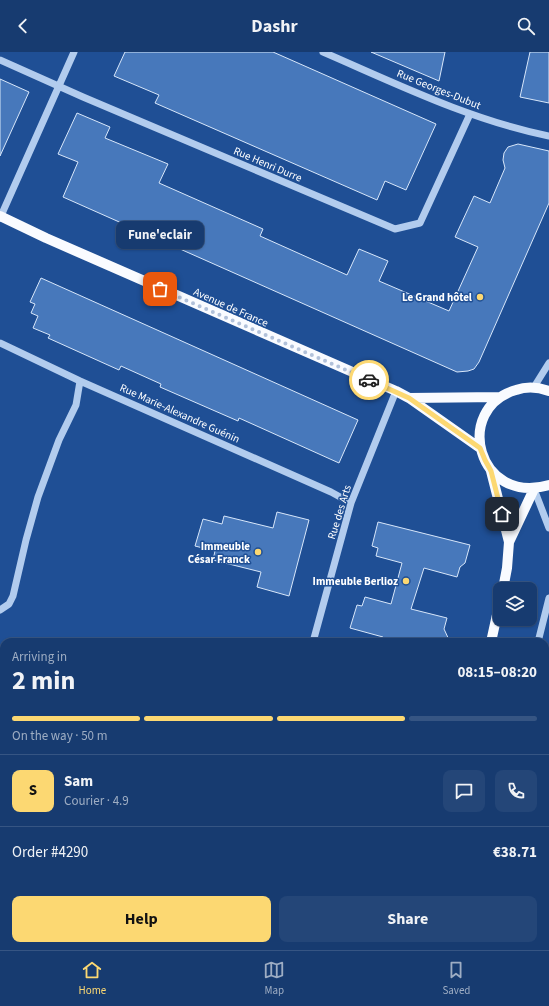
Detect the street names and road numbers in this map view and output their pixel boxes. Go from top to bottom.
street label: Rue Georges-Dubut [395,66,483,113]
street label: Rue Henri Durre [231,143,305,186]
street label: Avenue de France [191,284,271,331]
street label: Rue Marie-Alexandre Guénin [117,380,242,447]
street label: Rue des Arts [324,483,355,541]

